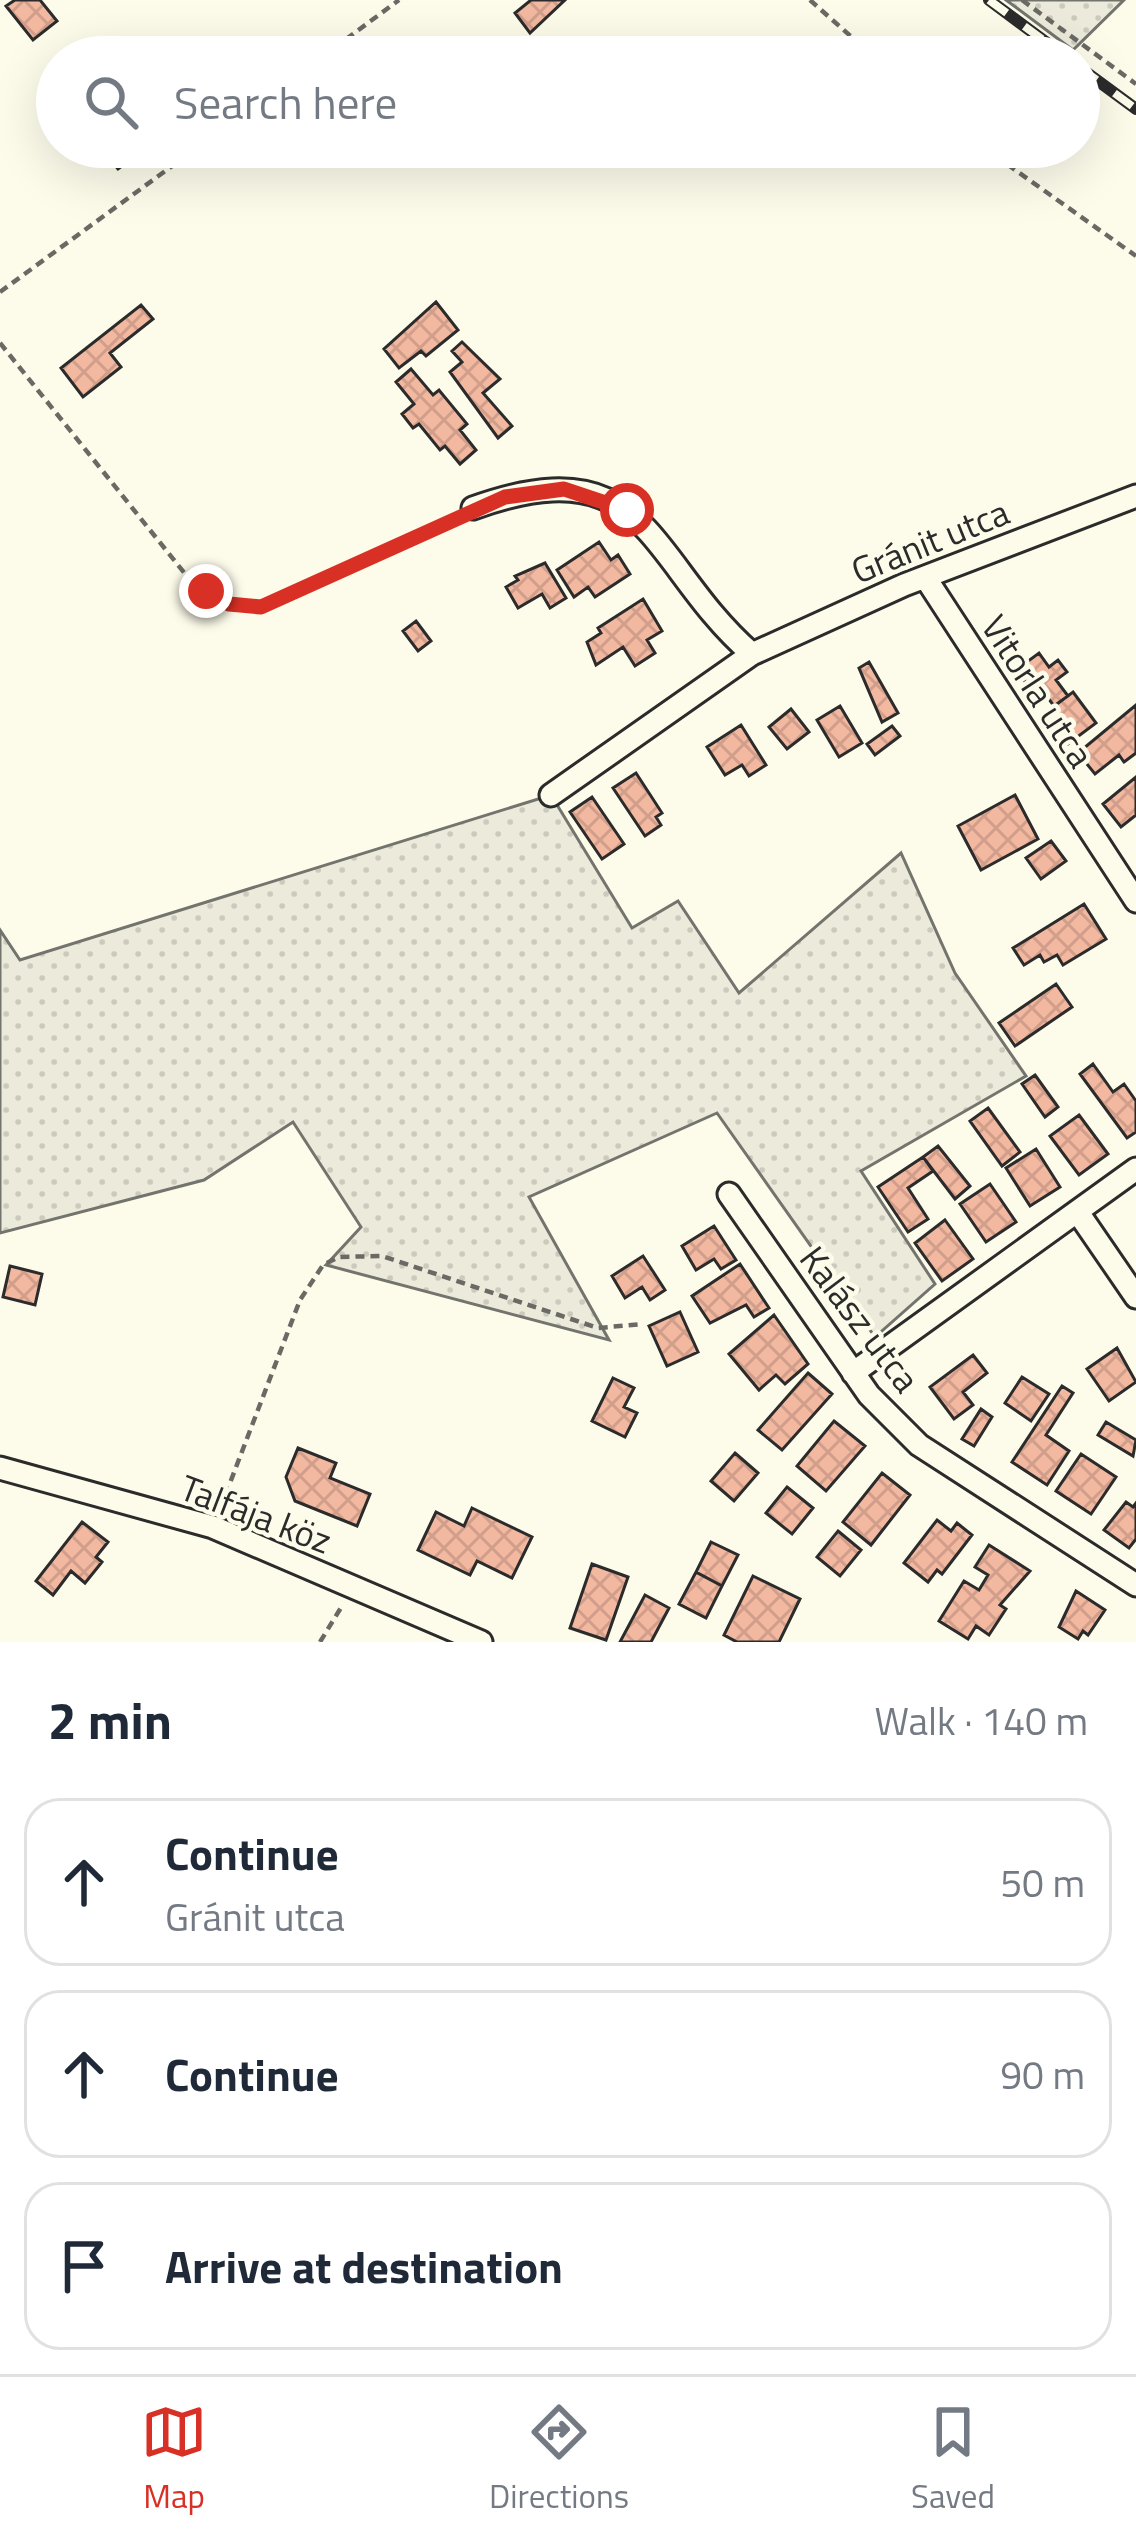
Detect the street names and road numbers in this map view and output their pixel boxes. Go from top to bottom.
street label: Gránit utca [843,484,1017,597]
street label: Vitorla utca [968,603,1109,778]
street label: Kalász utca [787,1234,934,1404]
street label: Talfája köz [173,1460,340,1568]

